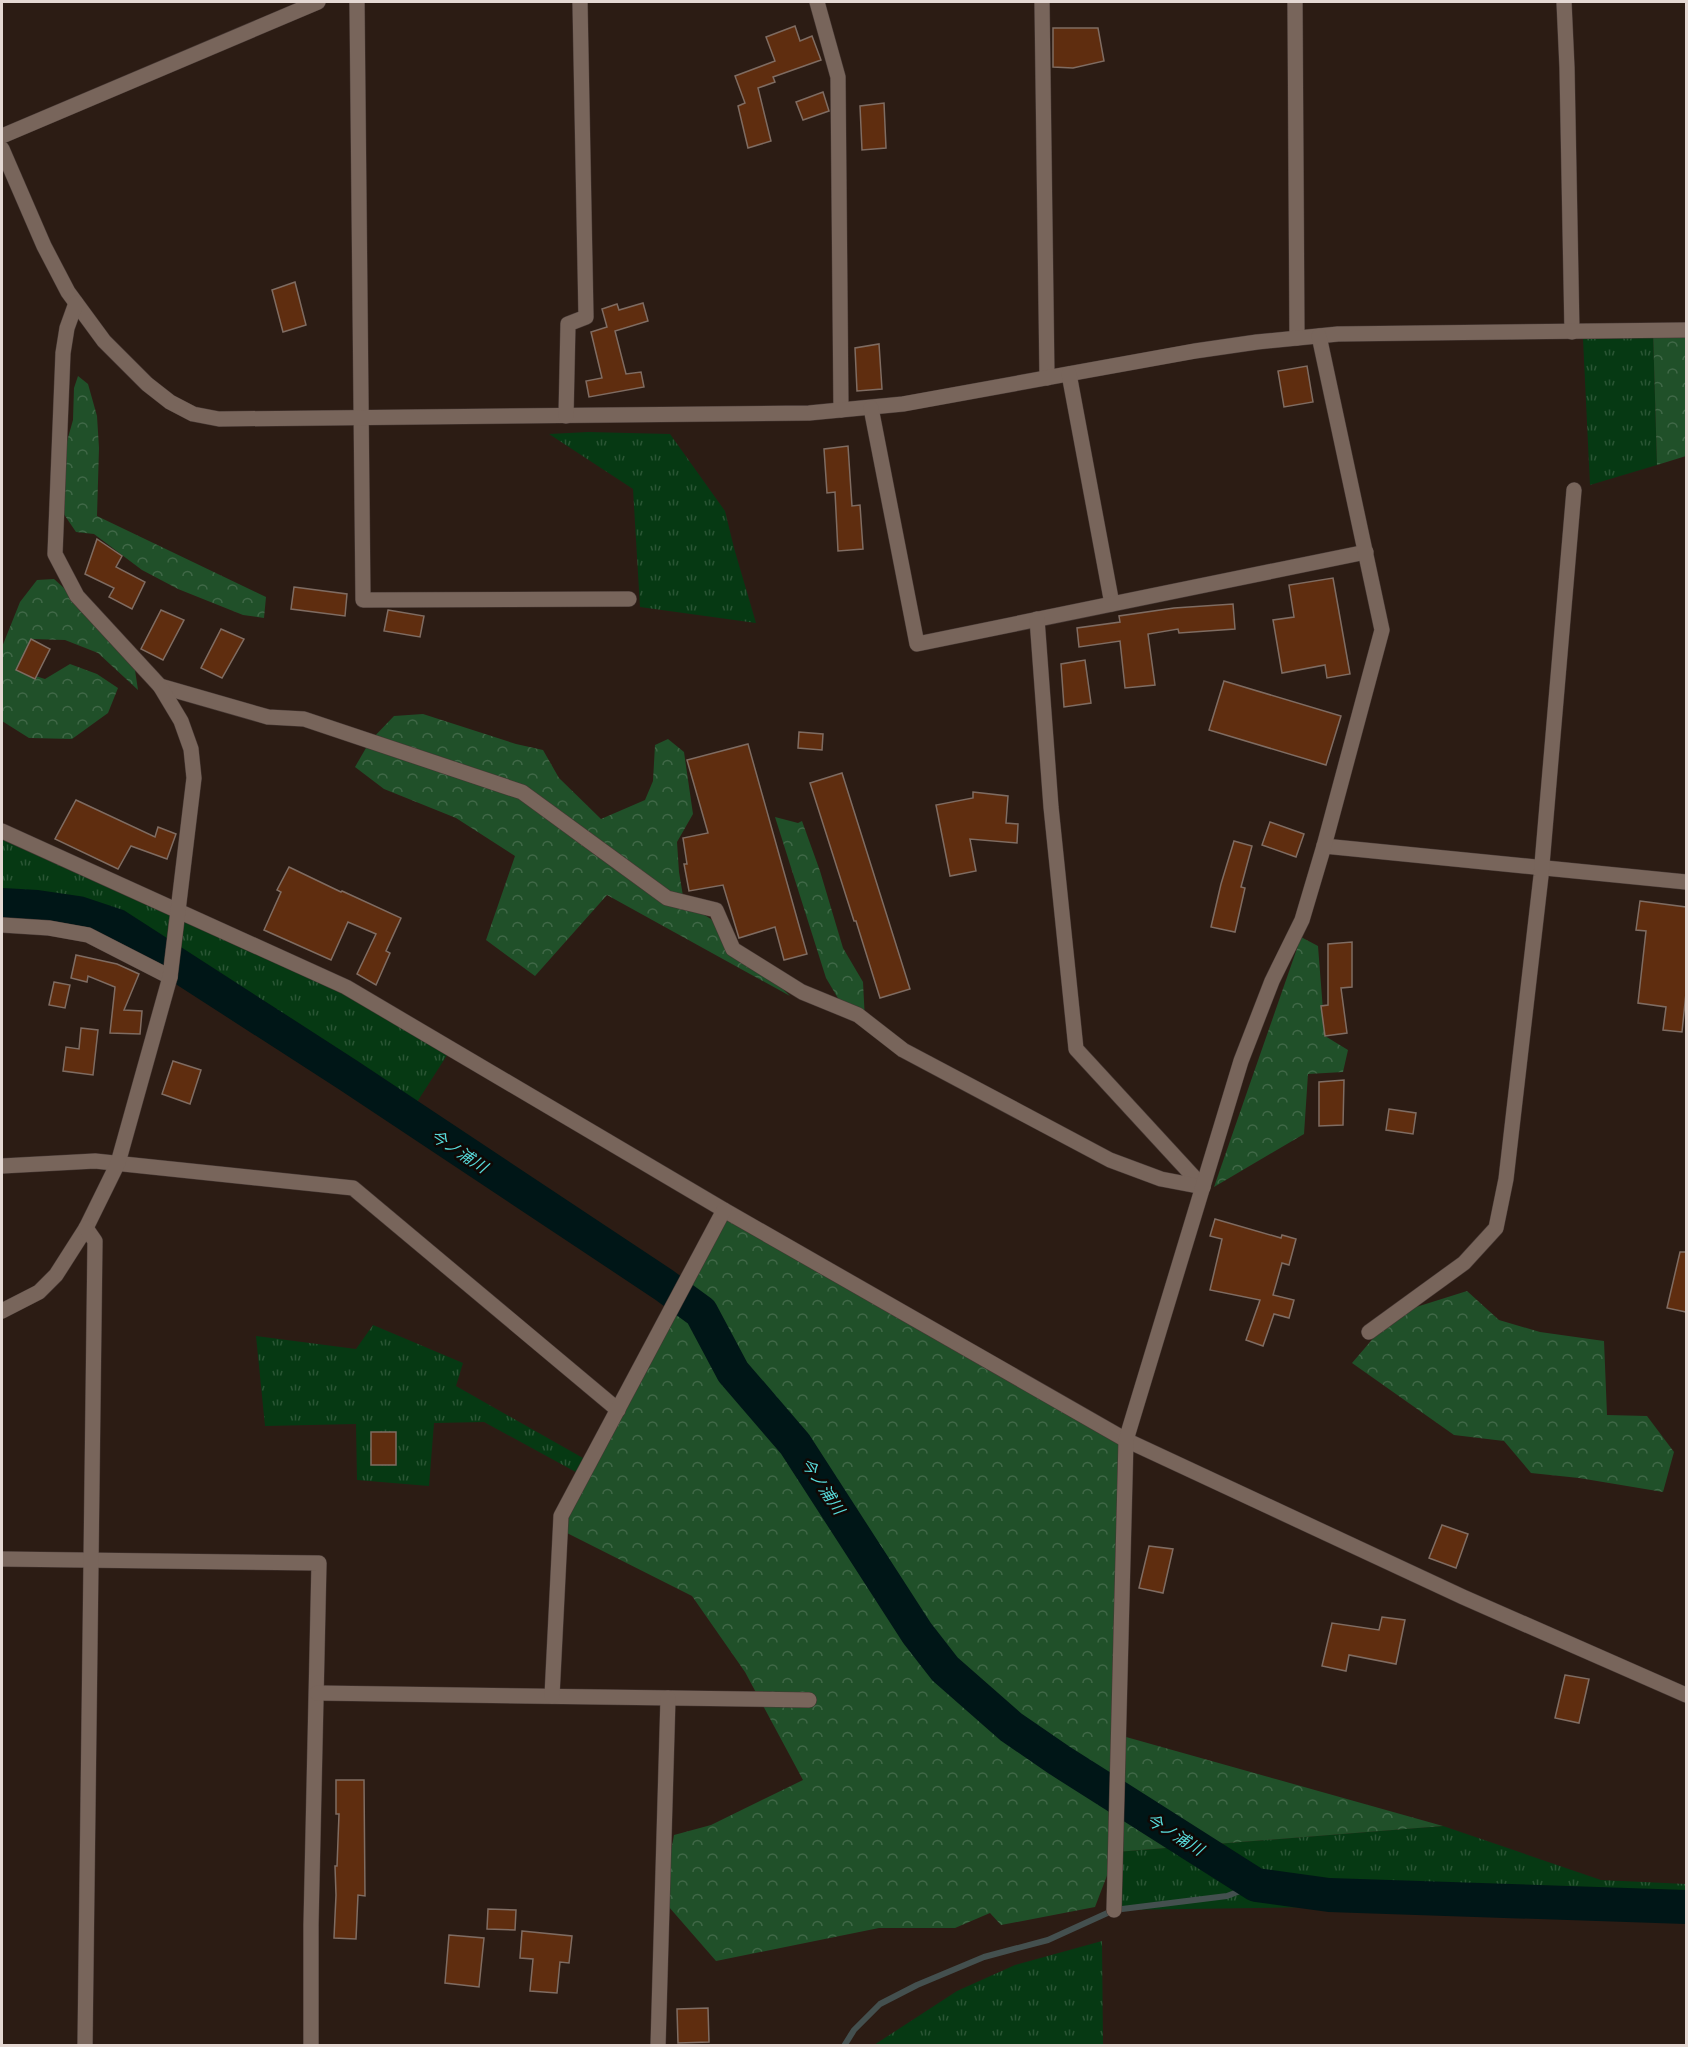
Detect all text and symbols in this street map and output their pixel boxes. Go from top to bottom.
water label: 今ノ浦川 [427,1125,493,1178]
water label: 今ノ浦川 [797,1454,850,1520]
water label: 今ノ浦川 [1143,1809,1209,1860]

